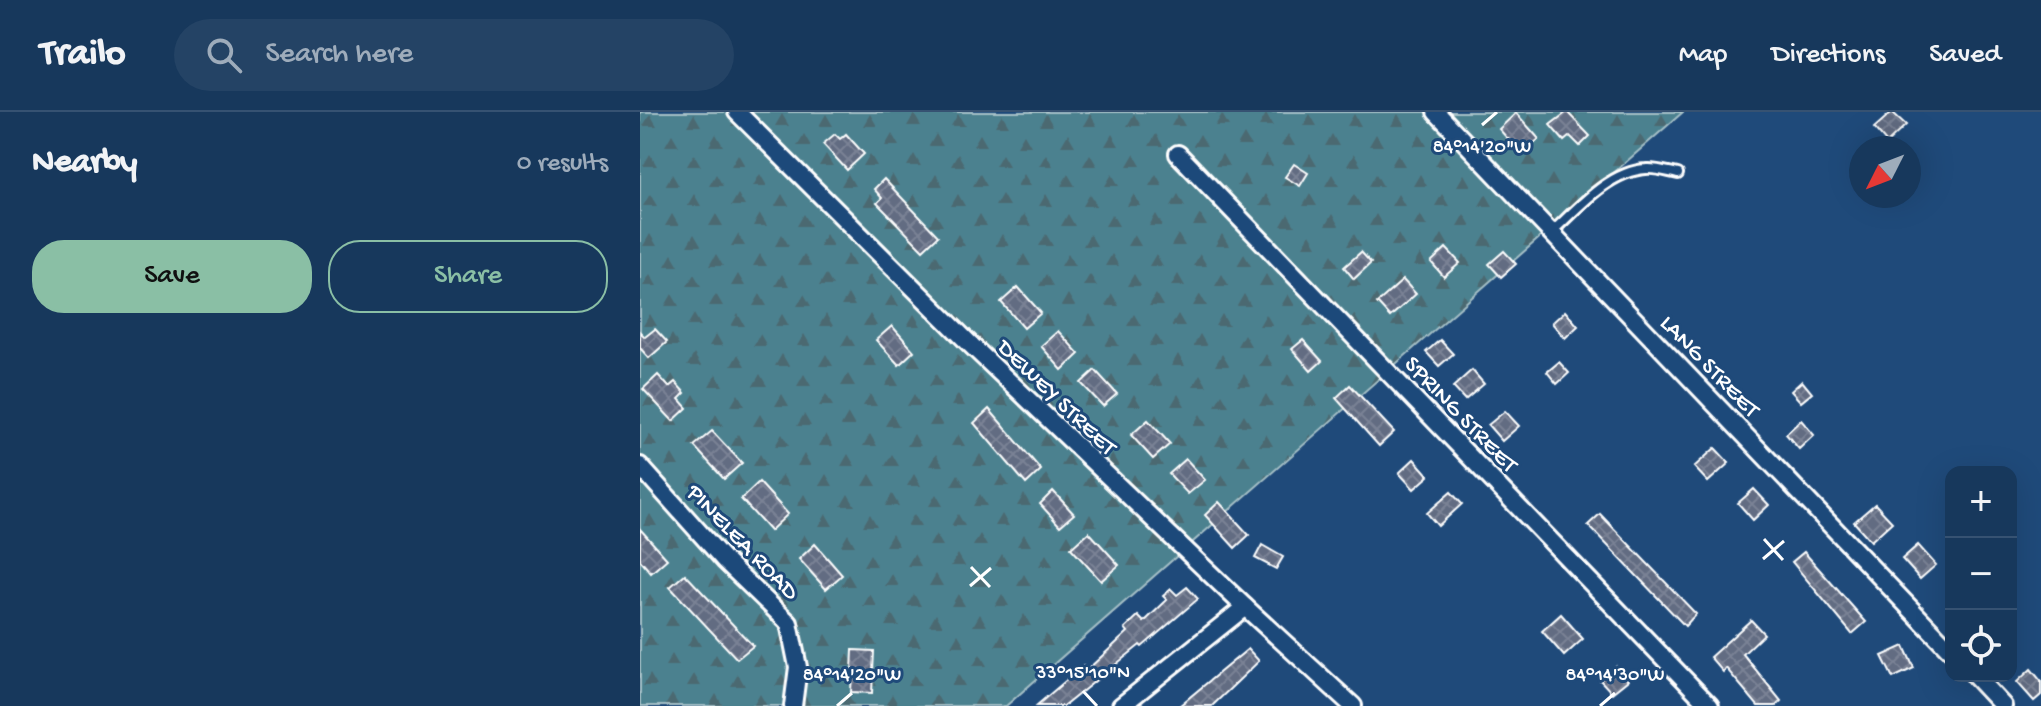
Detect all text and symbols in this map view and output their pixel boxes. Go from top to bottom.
search box [174,19,734,91]
text: Trailo [40,33,126,77]
icon: search [202,33,246,77]
text: Search here [266,38,413,73]
text: Map [1679,39,1727,72]
text: Directions [1771,39,1885,72]
text: Saved [1929,39,2001,72]
north arrow [1849,136,1921,208]
text: 84°14'20"W [1433,137,1531,160]
text: Nearby [32,144,137,184]
text: 0 results [517,149,608,180]
button: Save [32,240,312,313]
button: Share [328,240,608,313]
street label: LANG STREET [1652,310,1766,426]
street label: DEWEY STREET [988,333,1123,464]
street label: SPRING STREET [1397,351,1524,481]
map controls [1945,466,2017,682]
button: + [1945,466,2017,538]
street label: PINELEA ROAD [678,479,804,608]
button: − [1945,538,2017,610]
button: locate [1945,610,2017,682]
text: 33°15'10"N [1035,663,1130,686]
text: 84°14'20"W [803,665,901,688]
text: 84°14'30"W [1565,665,1665,688]

